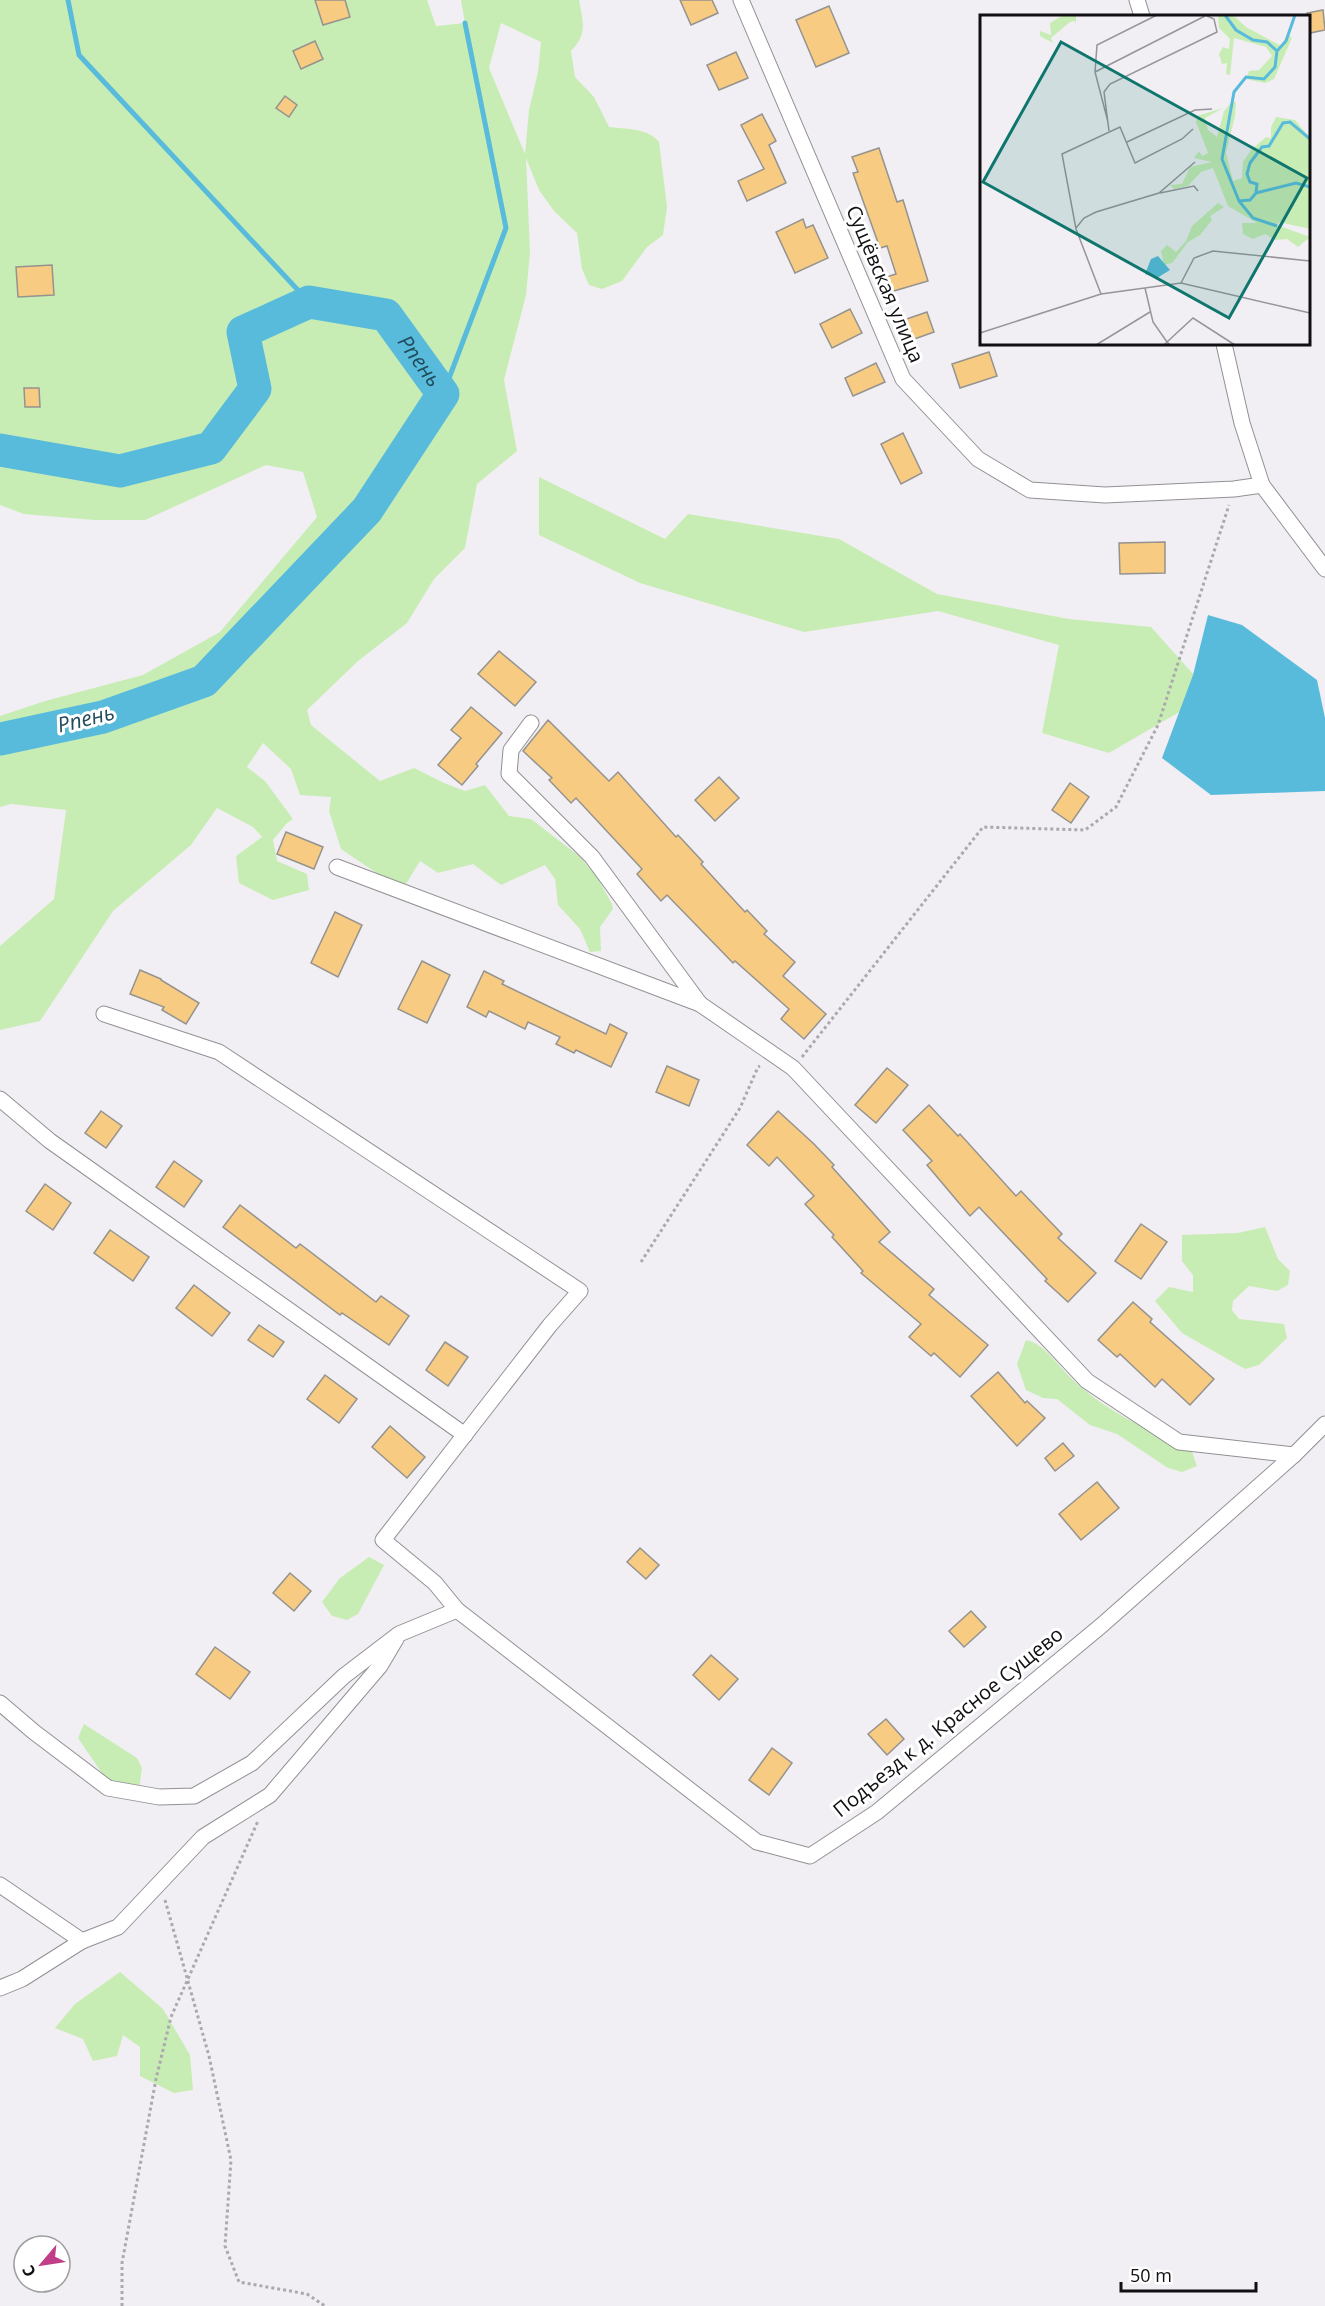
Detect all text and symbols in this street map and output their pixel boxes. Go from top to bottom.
inset map [980,15,1310,345]
street label: Сущёвская улица [840,201,931,367]
water label: Рпень [392,329,448,392]
water label: Рпень [54,697,117,739]
street label: Подъезд к д. Красное Сущево [827,1620,1068,1823]
north arrow [12,2234,72,2294]
scale bar [1121,2255,1256,2293]
text: С [17,2261,41,2281]
text: 50 m [1130,2263,1172,2287]

